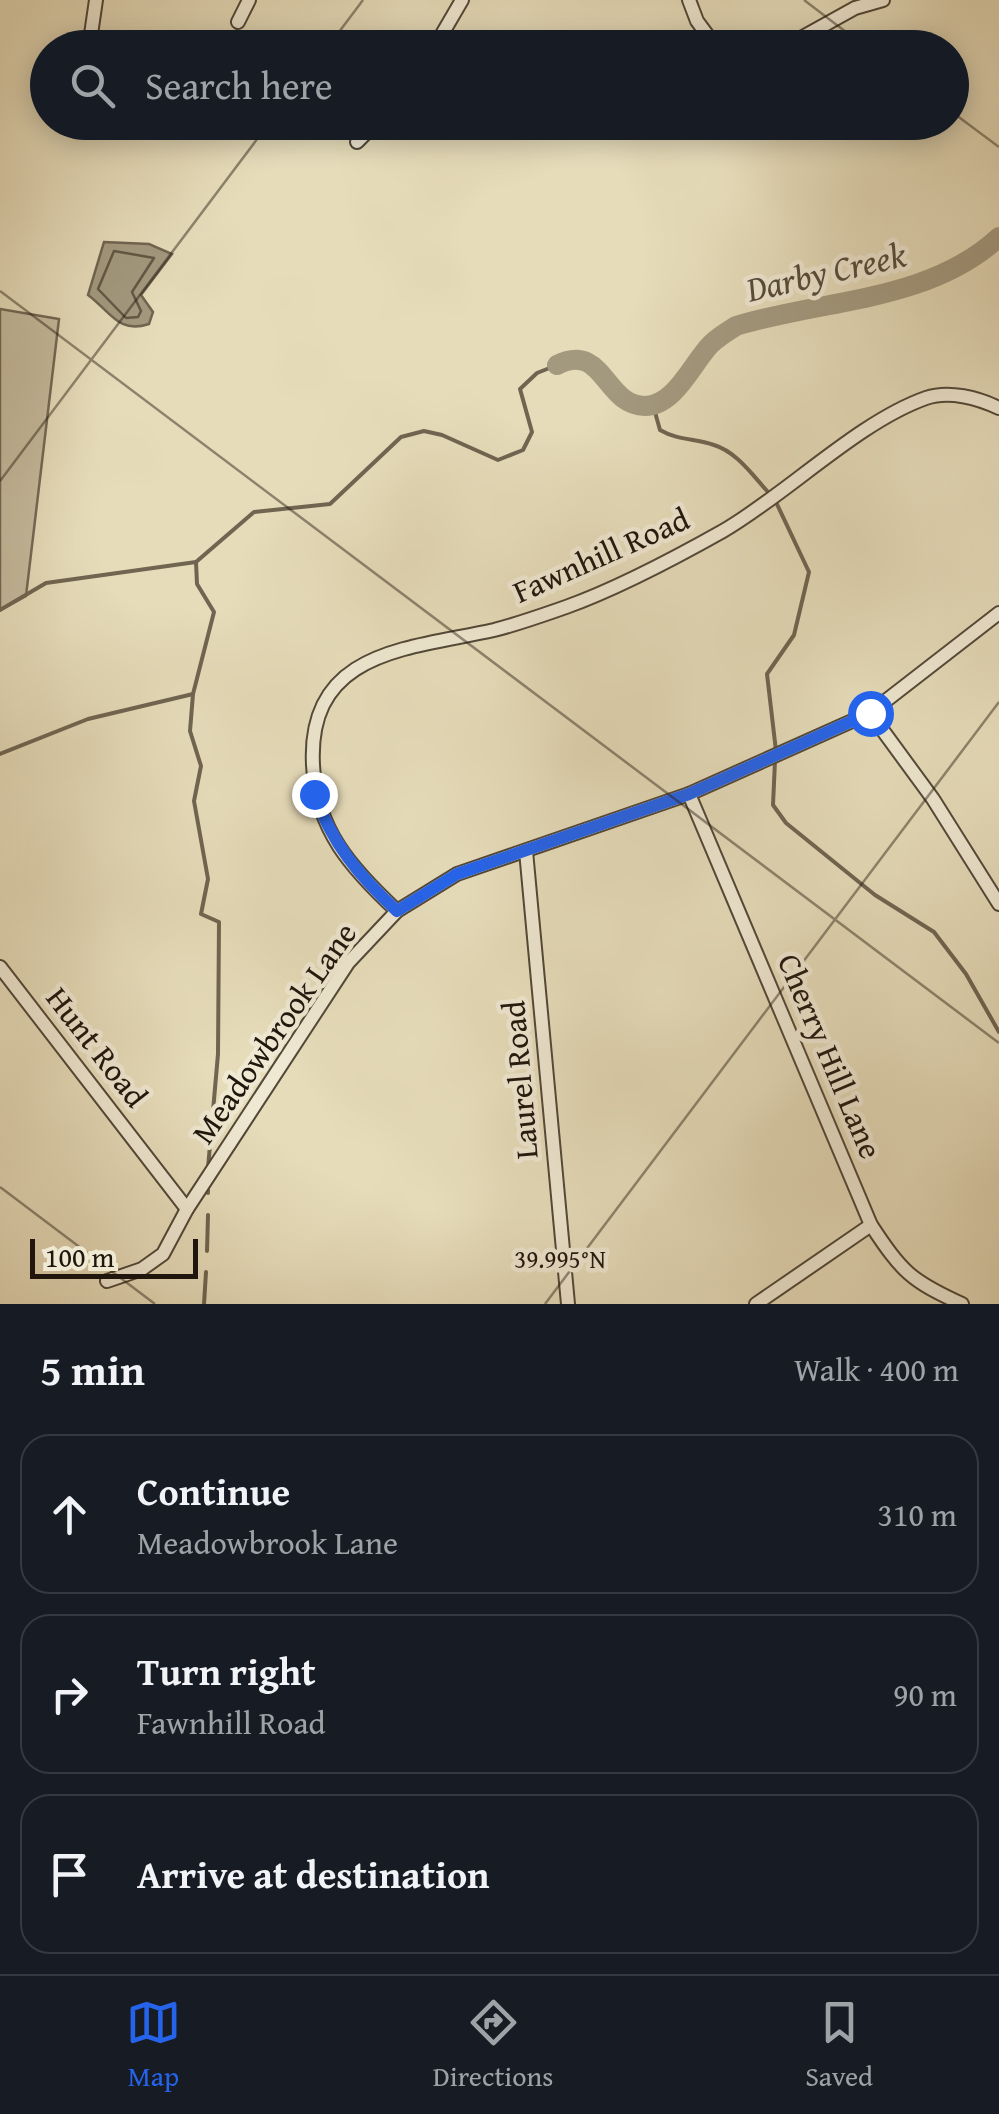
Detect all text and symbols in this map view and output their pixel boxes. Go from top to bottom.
search box [30,30,969,140]
text: Search here [145,57,333,113]
icon: search [65,58,120,113]
water label: Darby Creek [740,228,912,315]
street label: Fawnhill Road [505,495,697,614]
route start [848,691,894,737]
route end [292,772,338,818]
street label: Meadowbrook Lane [180,912,368,1153]
street label: Cherry Hill Lane [766,946,895,1166]
street label: Hunt Road [35,976,160,1117]
street label: Laurel Road [489,999,550,1161]
scale bar [30,1234,198,1278]
text: 100 m [45,1236,114,1277]
text: 39.995°N [514,1241,606,1277]
text: 5 min [40,1339,145,1400]
text: Walk · 400 m [794,1346,959,1393]
text: Continue [137,1463,290,1519]
icon: ahead [42,1487,97,1542]
text: 310 m [878,1491,957,1538]
text: Meadowbrook Lane [137,1519,398,1566]
text: Turn right [137,1643,316,1699]
icon: right [42,1667,97,1722]
text: 90 m [893,1671,957,1718]
text: Fawnhill Road [137,1699,326,1746]
text: Arrive at destination [137,1846,490,1902]
icon: arrive [42,1847,97,1902]
tab: Map [126,1995,181,2096]
tab: Directions [433,1995,553,2096]
tab: Saved [805,1995,873,2096]

